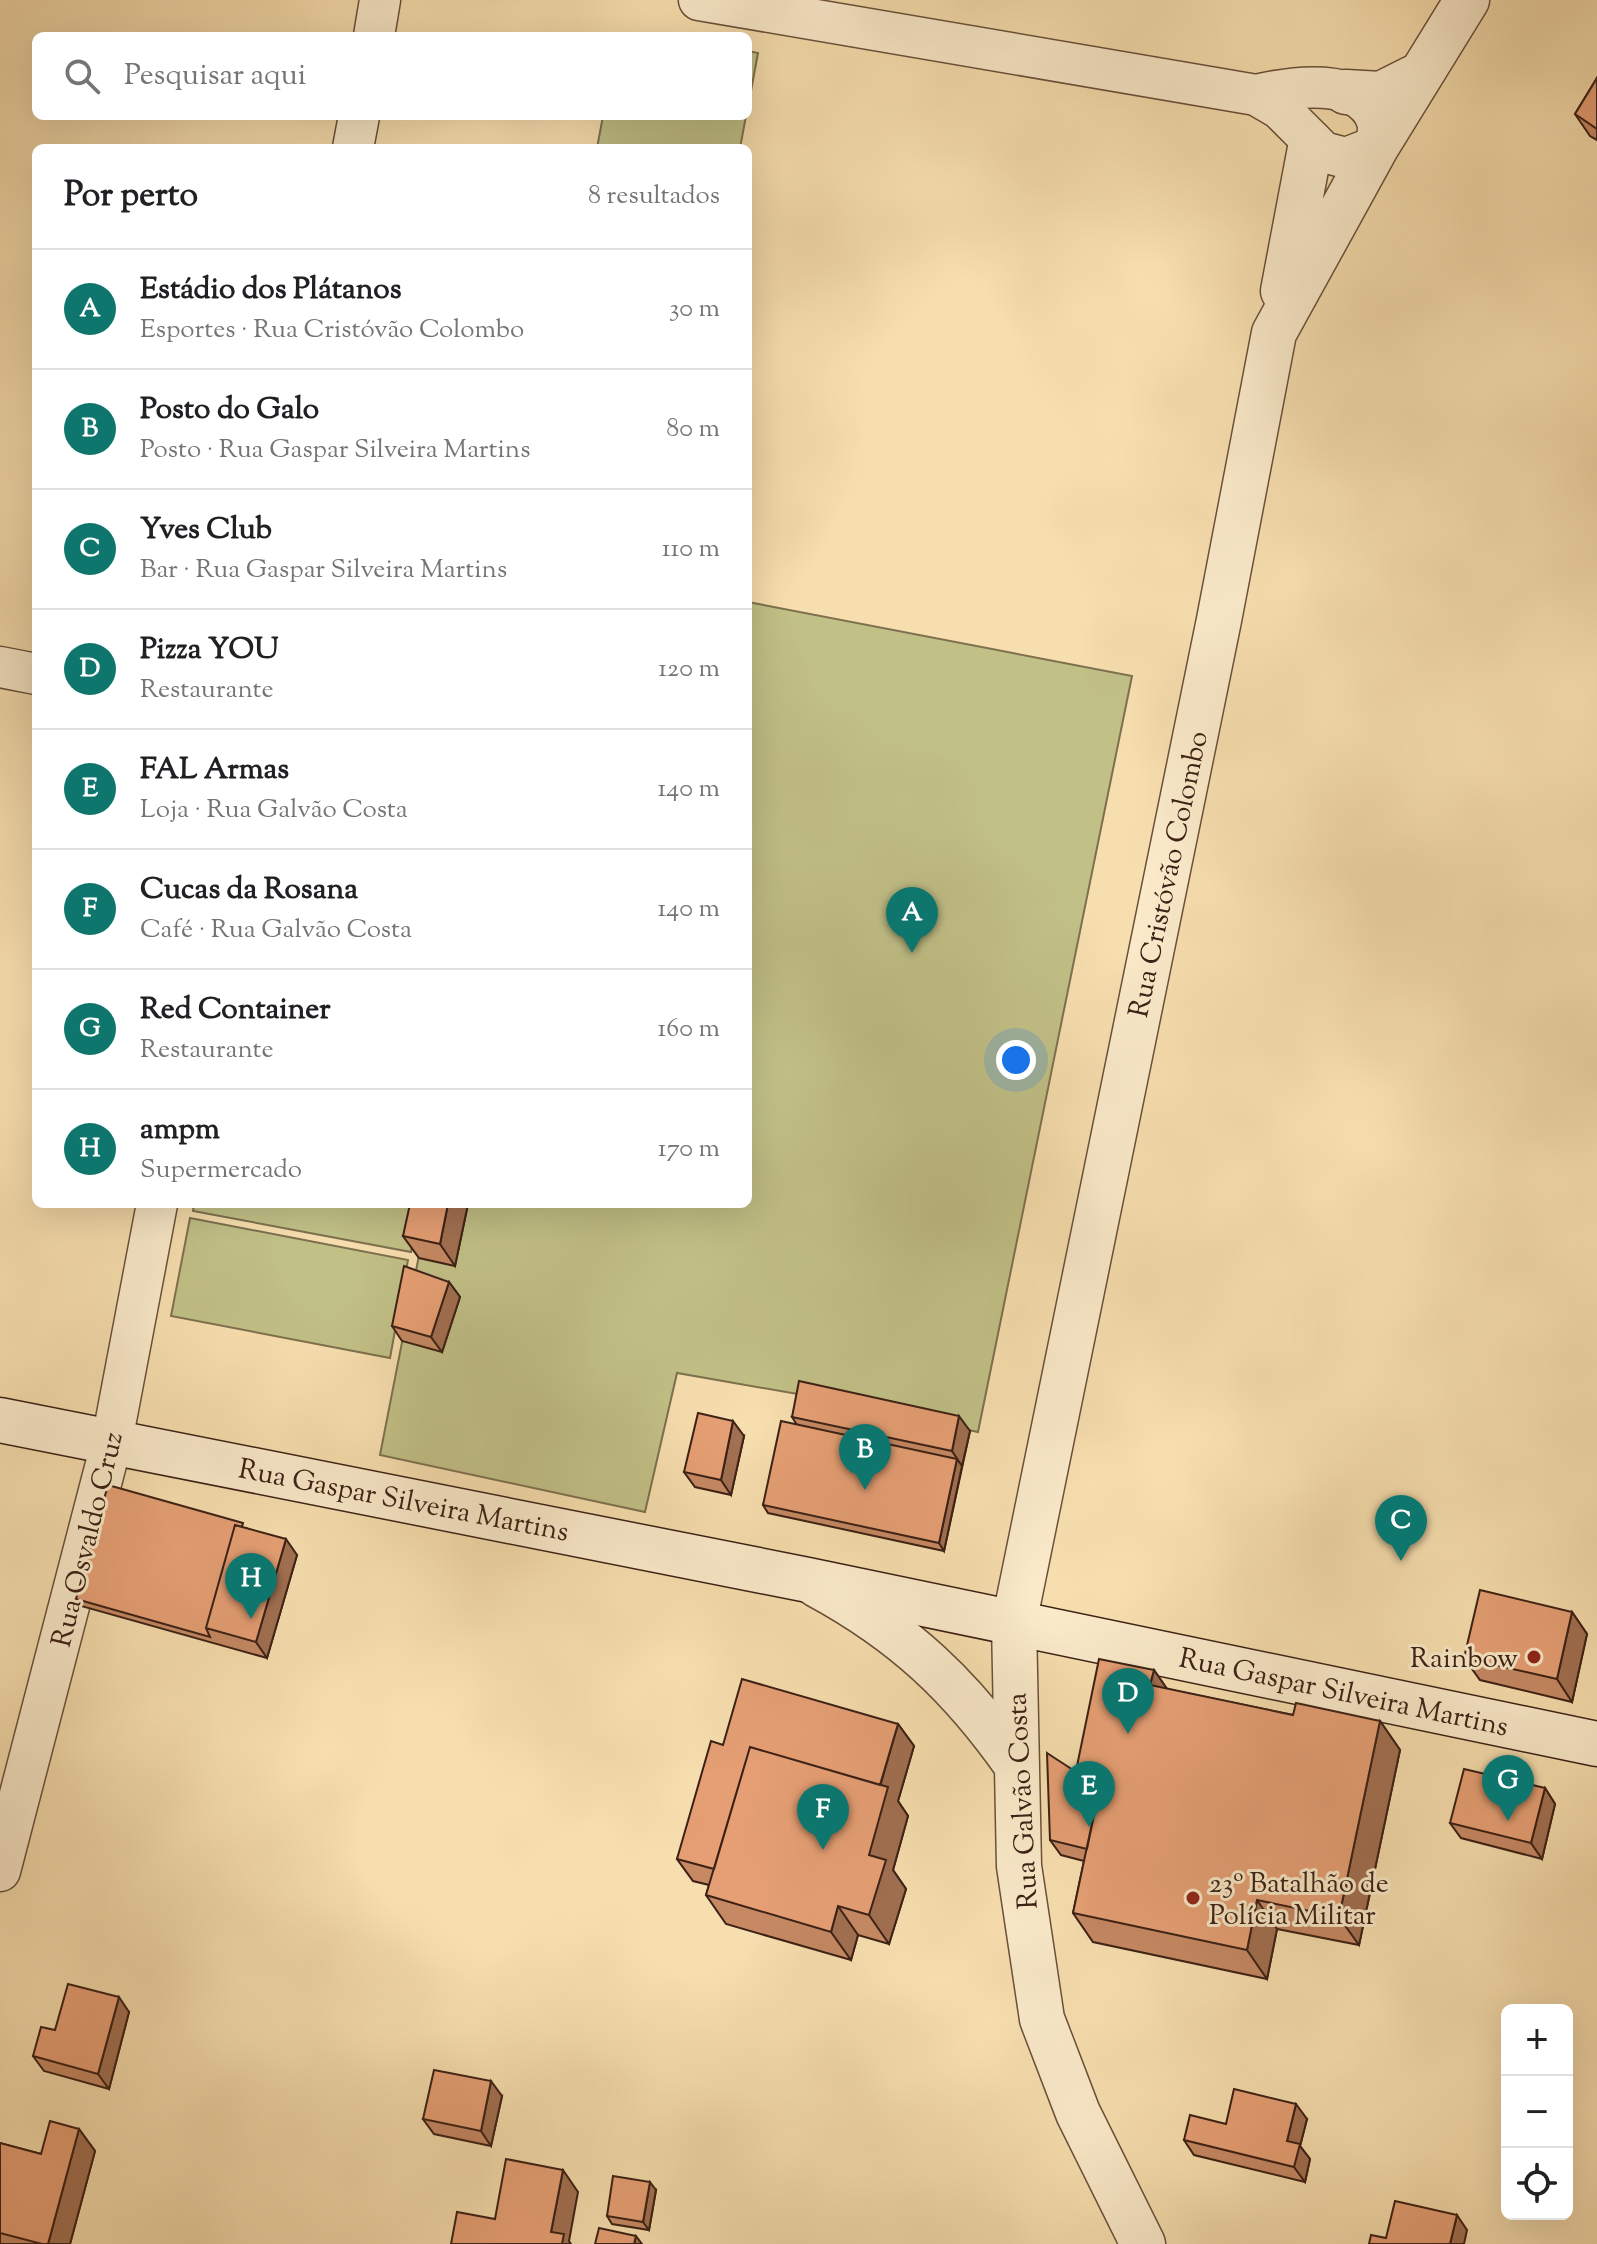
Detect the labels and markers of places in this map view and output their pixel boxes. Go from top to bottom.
pin: A [886,887,938,953]
pin: B [839,1424,891,1490]
pin: C [1375,1495,1427,1561]
pin: H [225,1553,277,1619]
place label: Rainbow [1410,1640,1518,1680]
marker: Rainbow [1525,1648,1543,1666]
pin: D [1102,1668,1154,1734]
pin: G [1482,1755,1534,1821]
pin: E [1063,1761,1115,1827]
pin: F [797,1784,849,1850]
place label: 23º Batalhão de Polícia Militar [1209,1865,1389,1937]
marker: 23º Batalhão de Polícia Militar [1184,1889,1202,1907]

